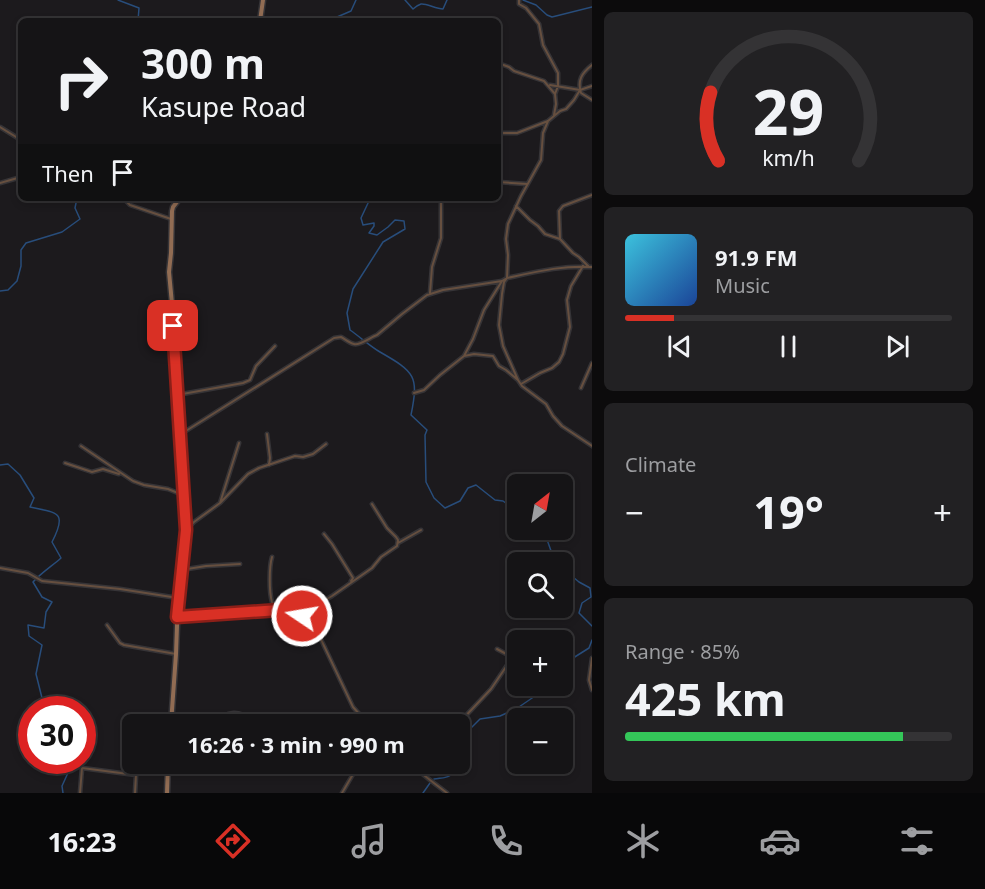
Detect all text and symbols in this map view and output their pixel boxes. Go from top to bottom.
text: 300 m [141,34,265,91]
icon: right [42,42,120,120]
text: 29 [753,68,824,153]
text: Kasupe Road [141,88,306,125]
text: km/h [762,143,815,172]
icon: arrive [106,156,139,189]
text: Then [42,158,94,188]
text: 91.9 FM [715,242,797,272]
text: Music [715,272,770,299]
pin [147,300,198,351]
icon: arrive [156,309,189,342]
icon: previous [663,330,696,363]
icon: pause [772,330,805,363]
icon: next [881,330,914,363]
text: Climate [625,451,696,478]
north arrow [507,474,573,540]
map controls [507,474,573,774]
text: 19° [753,481,824,542]
text: − [625,490,644,535]
text: + [933,490,952,535]
button: search [507,552,573,618]
position arrow [270,584,334,648]
button: + [507,630,573,696]
text: Range · 85% [625,638,740,665]
text: 425 km [625,668,786,729]
speed limit sign: 30 [18,696,96,774]
button: − [507,708,573,774]
text: 16:26 · 3 min · 990 m [187,729,405,759]
icon: directions [212,820,254,862]
icon: music [348,820,390,862]
icon: phone [485,820,527,862]
icon: climate [622,820,664,862]
icon: car [759,820,801,862]
icon: filters [896,820,938,862]
text: 16:23 [47,823,117,860]

